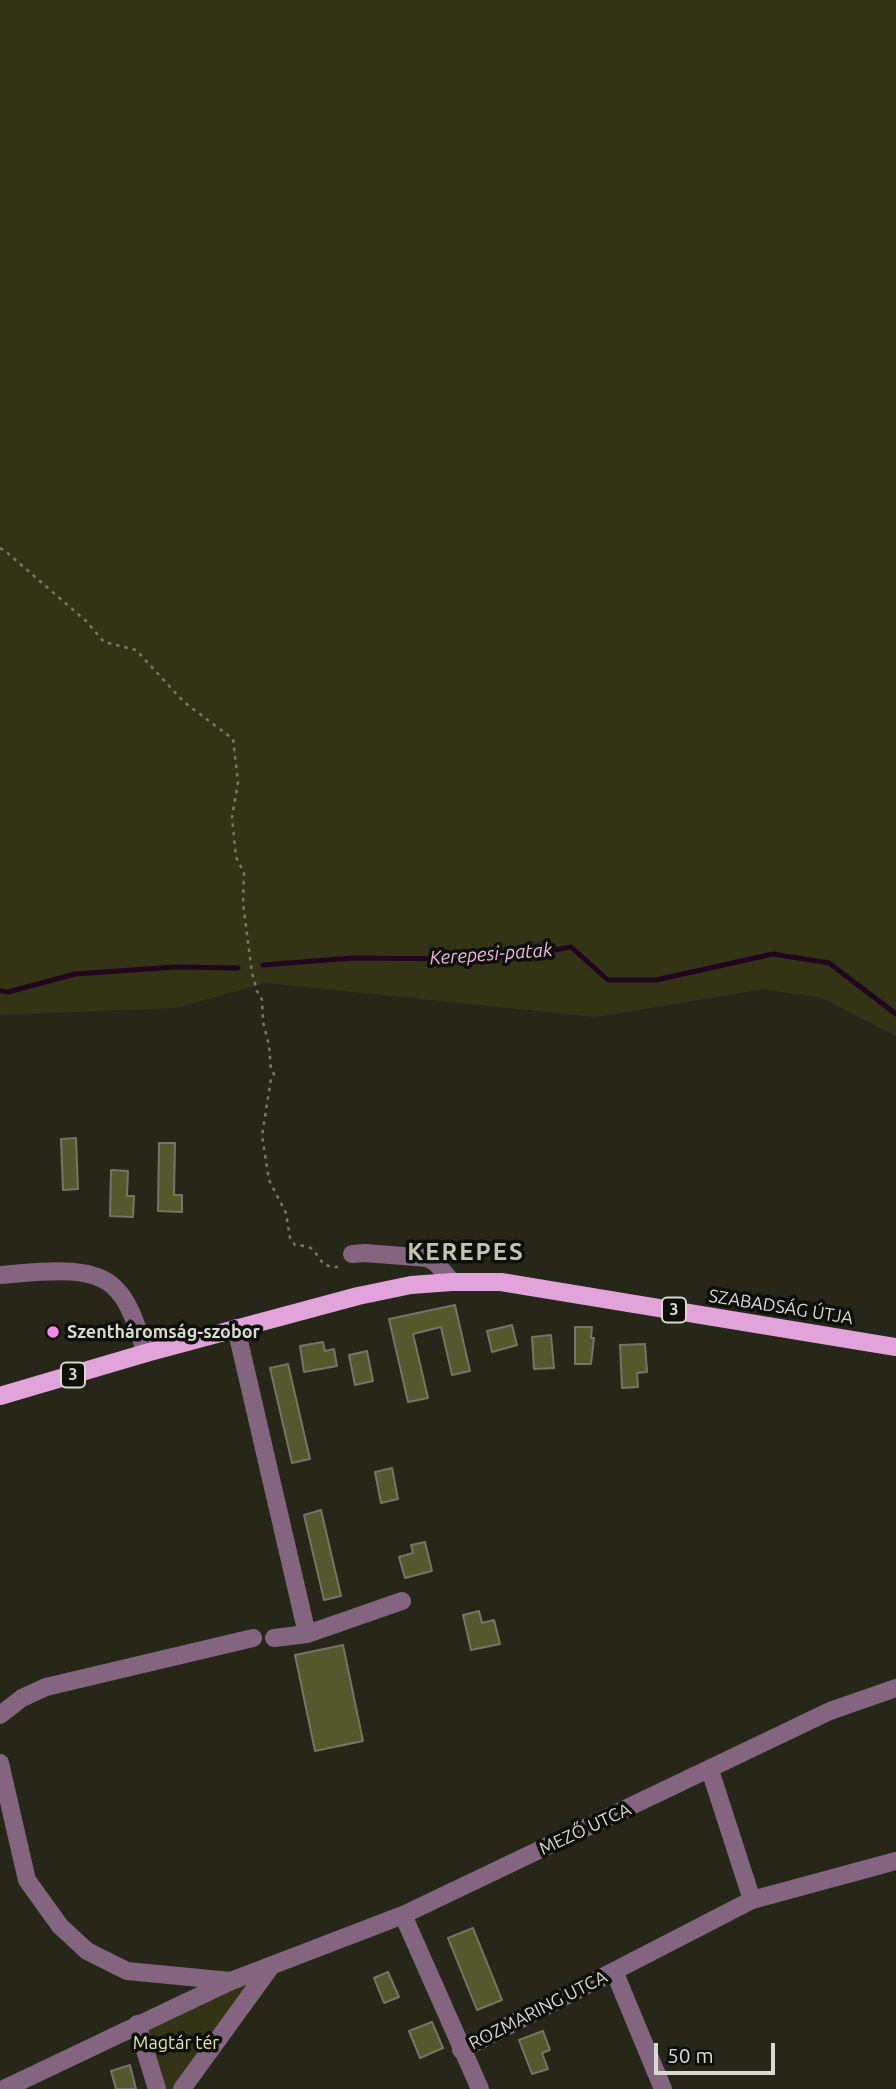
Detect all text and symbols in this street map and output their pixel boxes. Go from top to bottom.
water label: Kerepesi-patak [429,938,553,970]
district label: KEREPES [408,1238,524,1266]
street label: SZABADSÁG ÚTJA [707,1285,855,1329]
road number: 3 [662,1298,686,1322]
place label: Szentháromság-szobor [67,1321,260,1343]
marker: Szentháromság-szobor [45,1324,61,1340]
road number: 3 [61,1362,85,1387]
street label: MEZŐ UTCA [536,1798,634,1860]
street label: ROZMARING UTCA [465,1966,611,2054]
scale bar [658,2030,779,2074]
park label: Magtár tér [133,2032,219,2054]
text: 50 m [667,2043,714,2067]

